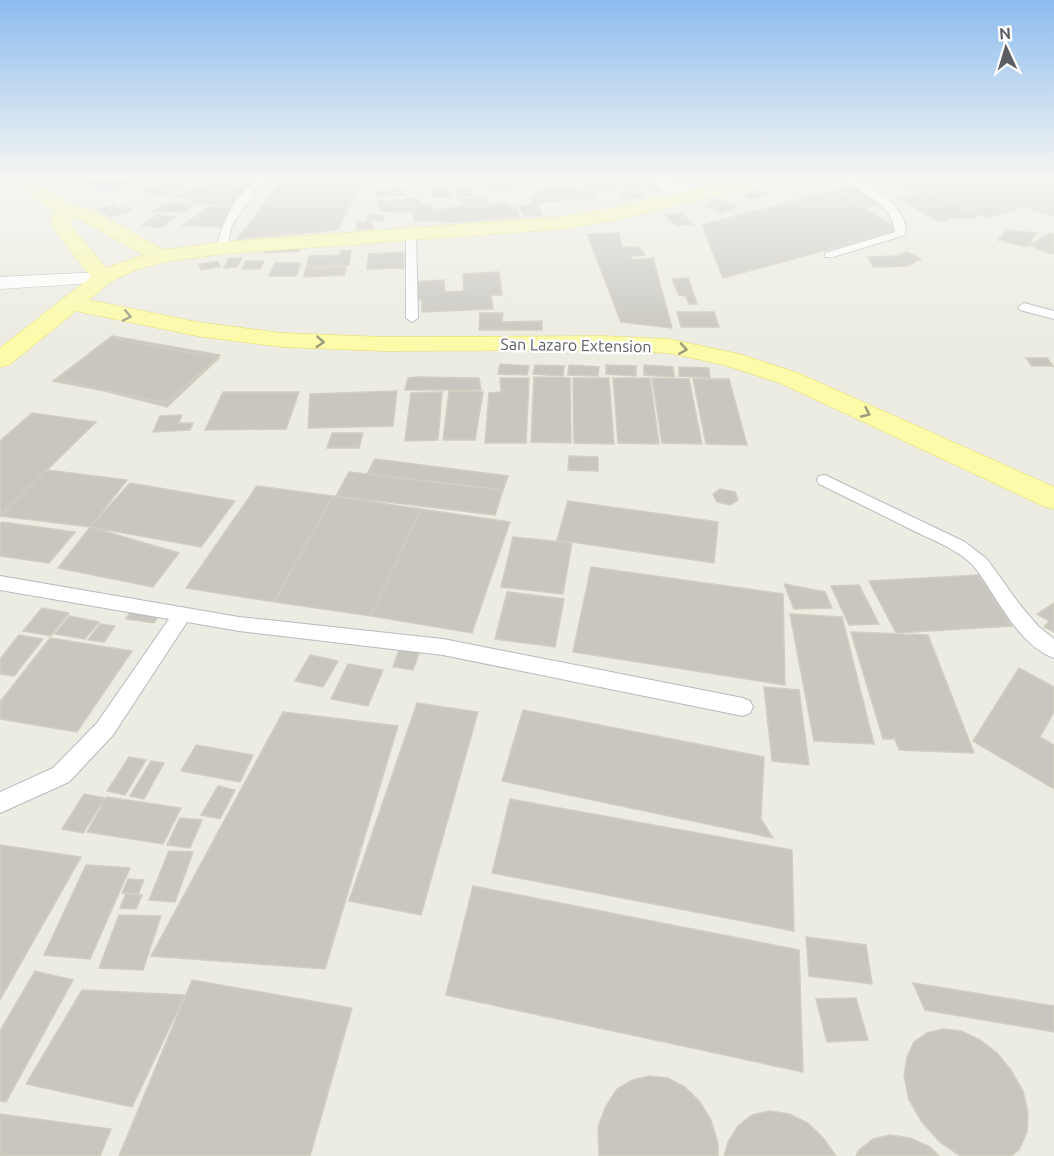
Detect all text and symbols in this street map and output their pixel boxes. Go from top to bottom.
north arrow [976,18,1036,78]
text: N [998,24,1012,42]
one-way arrow [122,309,132,322]
one-way arrow [315,335,324,348]
street label: San Lazaro Extension [500,335,652,355]
one-way arrow [678,342,687,354]
one-way arrow [859,406,870,418]

